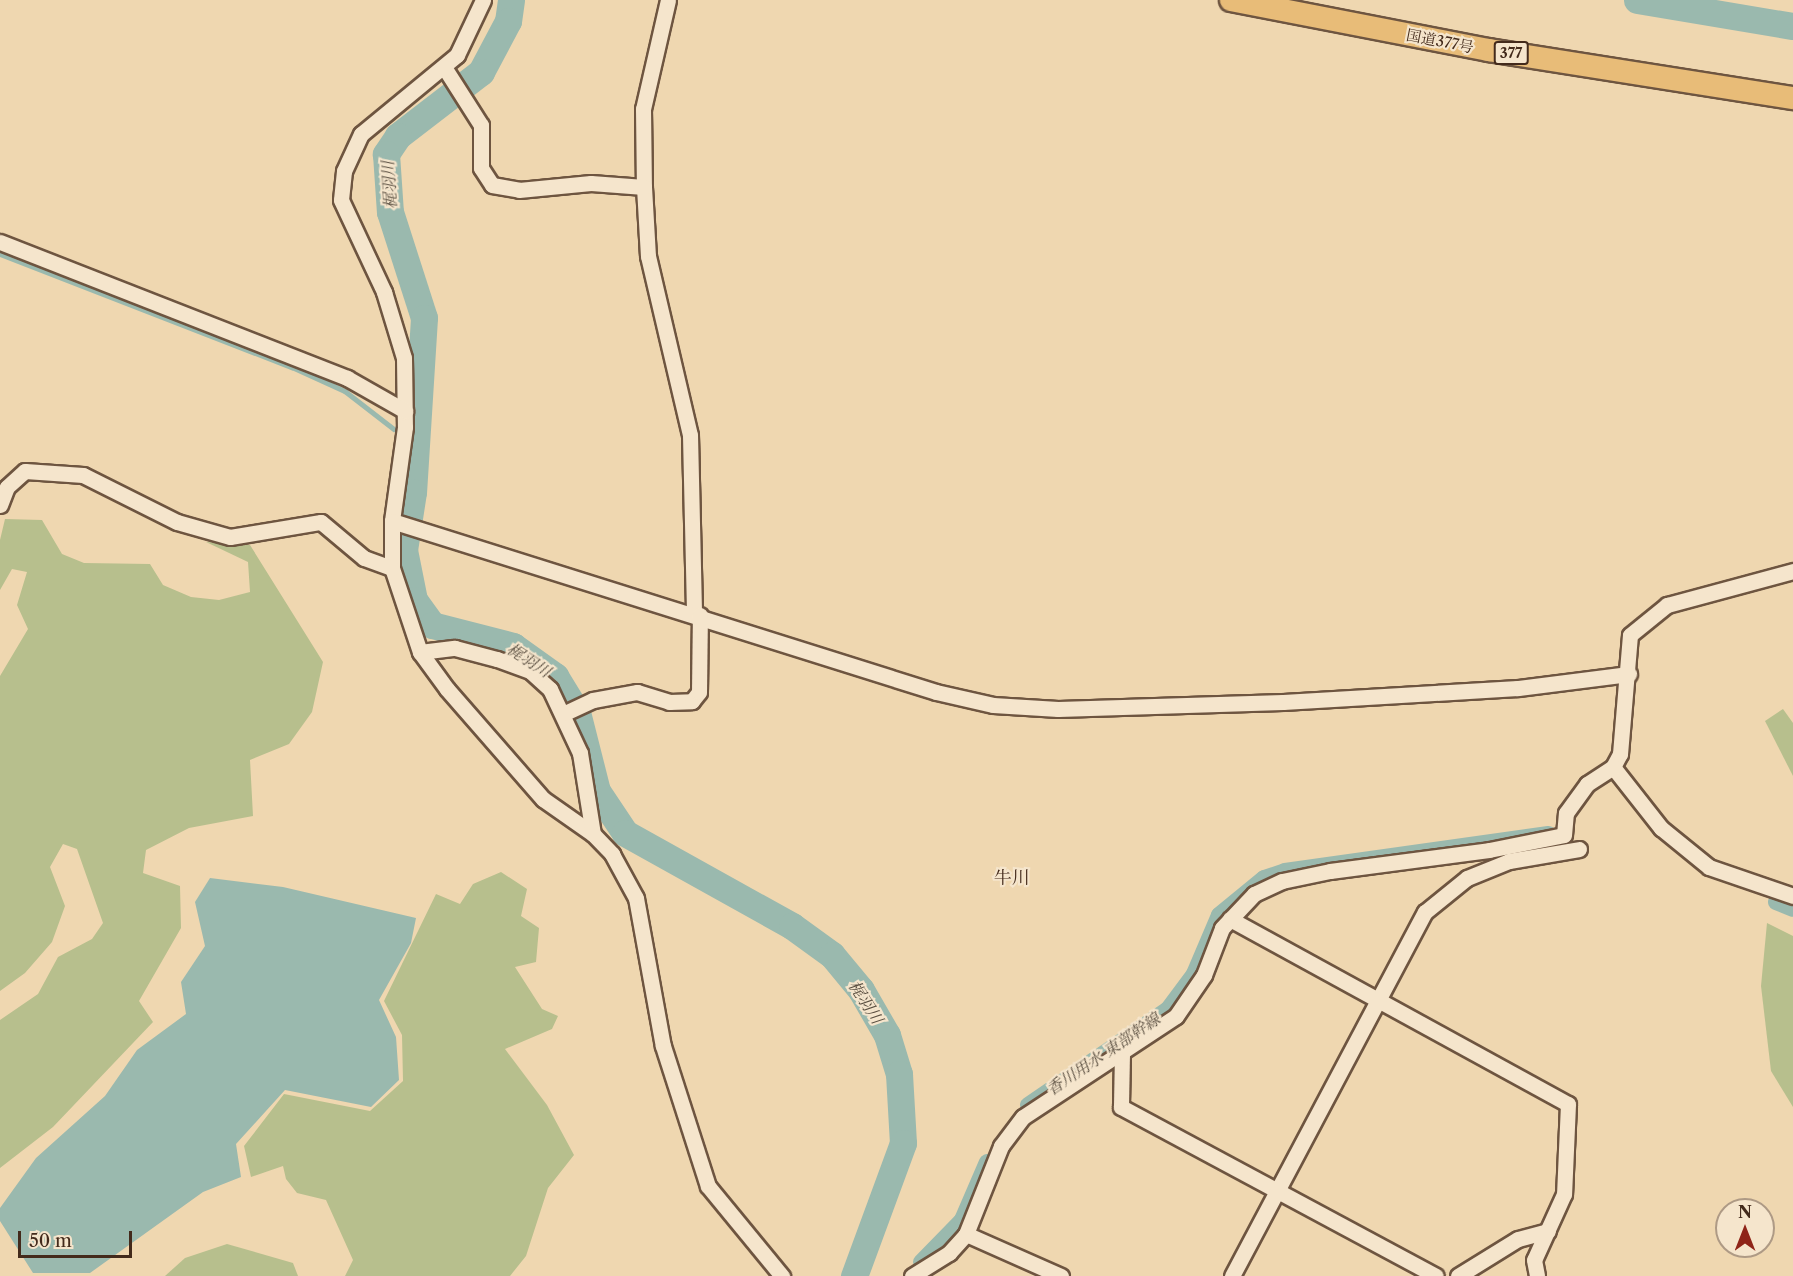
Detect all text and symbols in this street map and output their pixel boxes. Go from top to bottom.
street label: 国道377号 [1405,26,1475,56]
road number: 377 [1493,42,1529,64]
water label: 梶羽川 [378,160,400,210]
water label: 梶羽川 [504,639,554,681]
district label: 牛川 [994,867,1030,889]
water label: 梶羽川 [845,977,887,1027]
water label: 香川用水 東部幹線 [1043,1009,1163,1099]
north arrow [1715,1198,1775,1258]
text: N [1738,1202,1752,1222]
scale bar [21,1219,135,1257]
text: 50 m [29,1230,72,1252]

